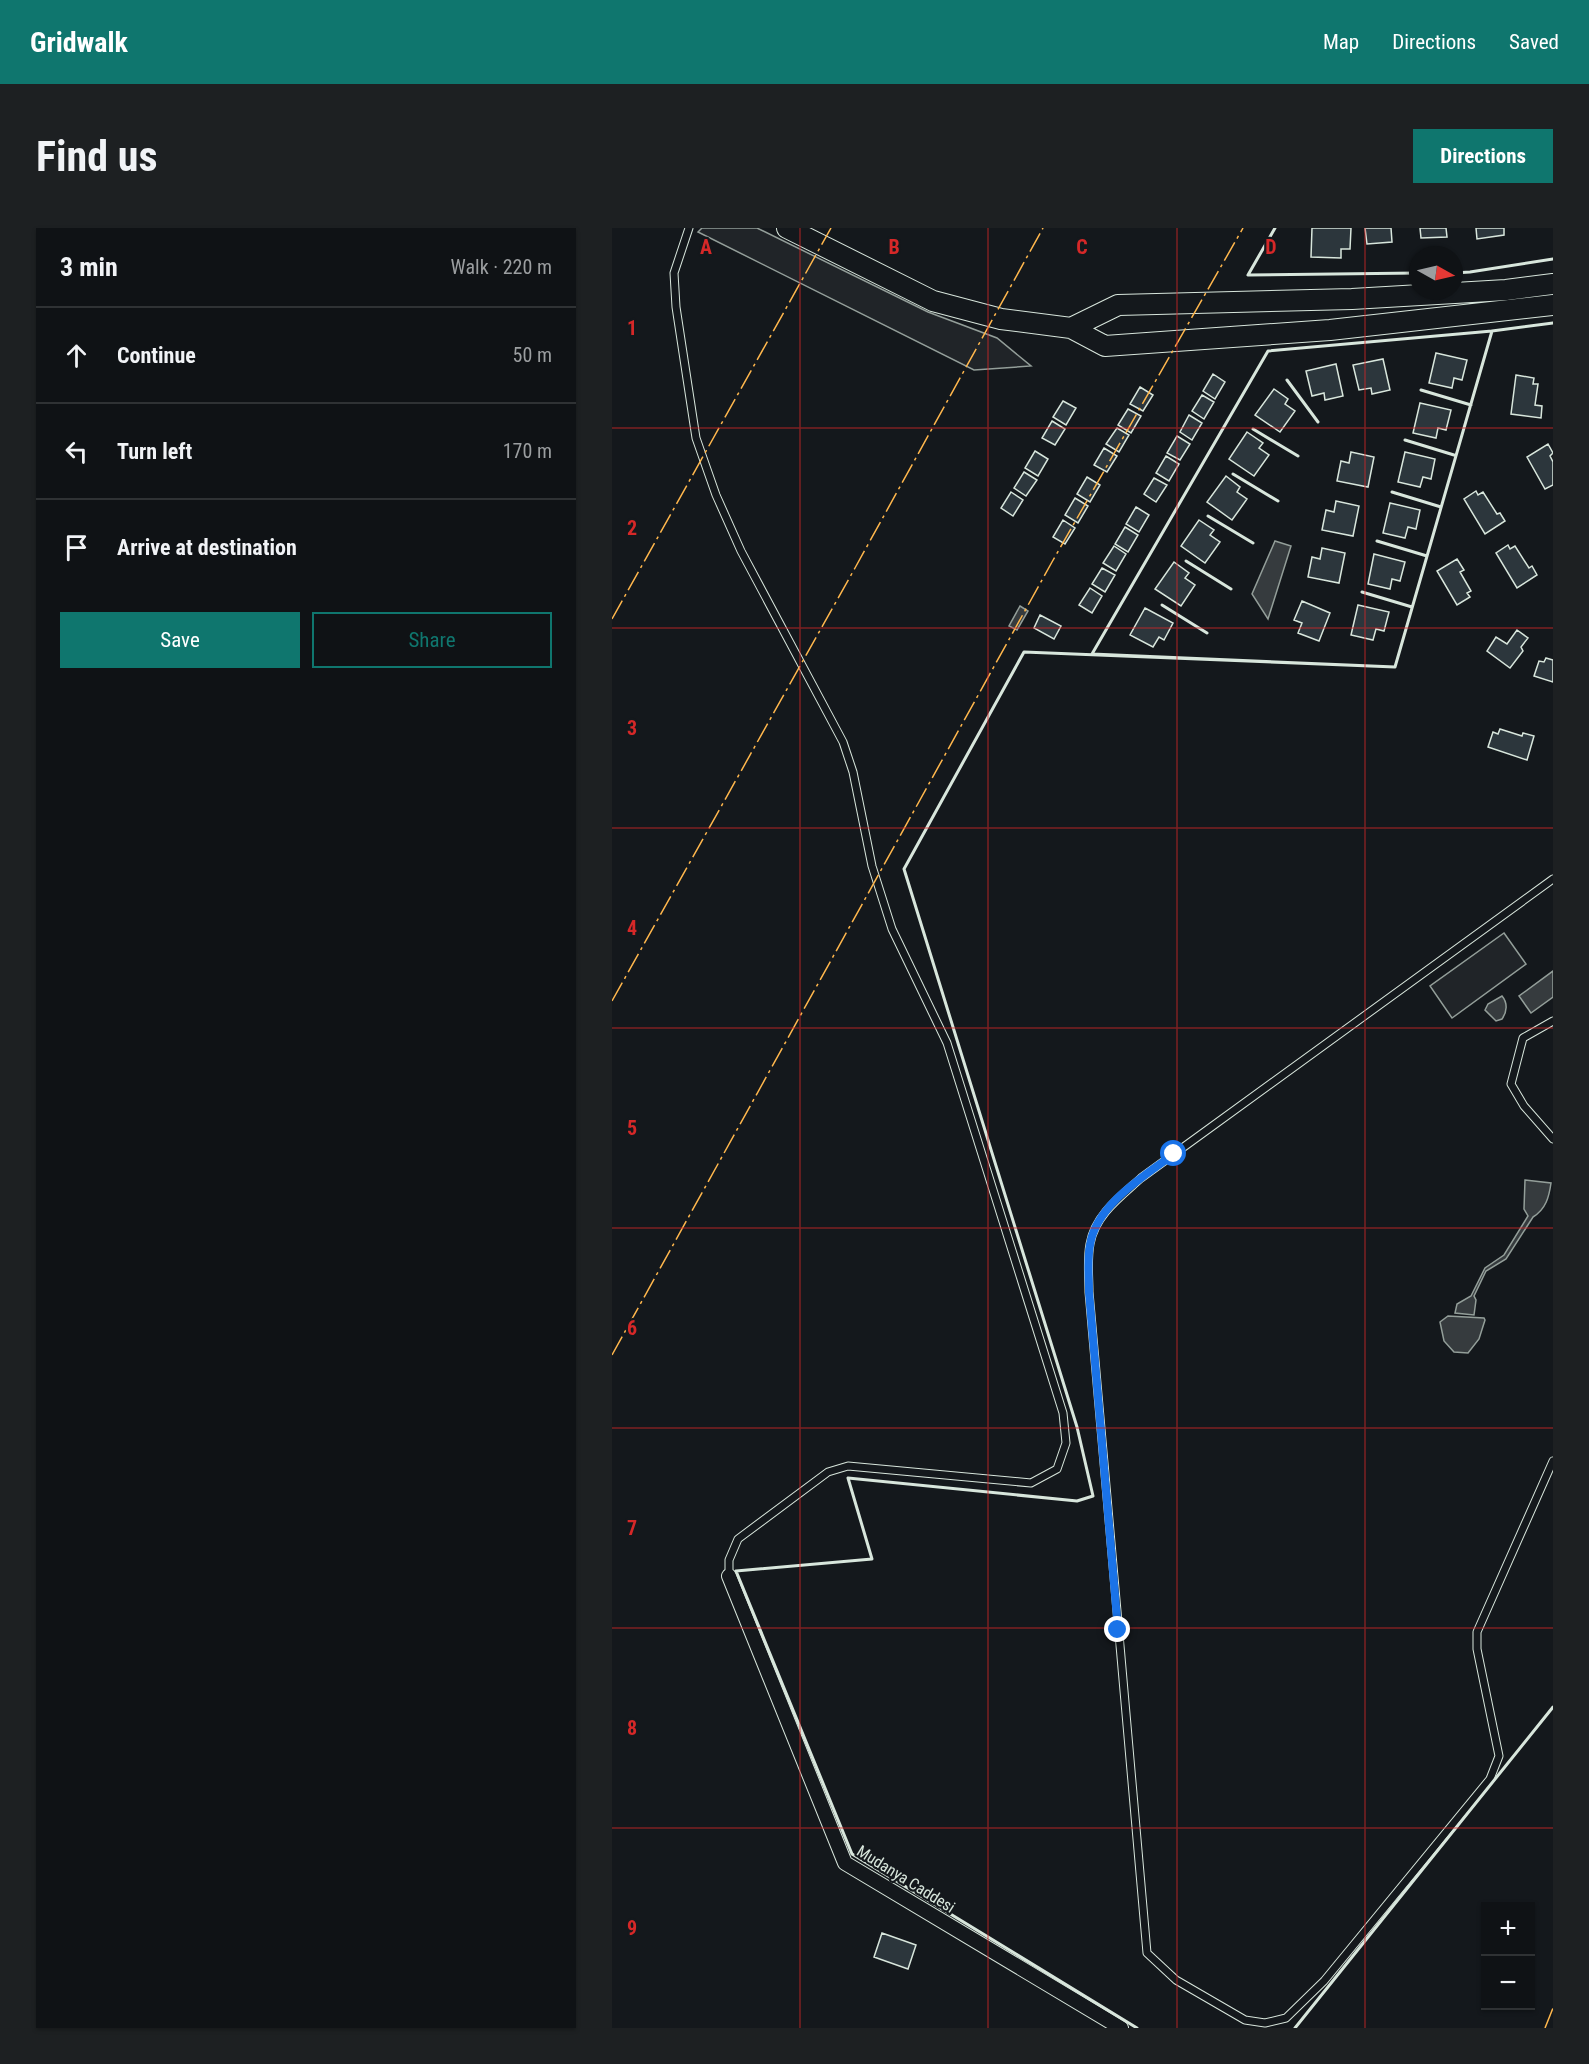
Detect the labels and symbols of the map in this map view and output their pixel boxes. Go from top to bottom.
text: A [700,235,712,259]
text: B [888,235,900,259]
text: C [1076,235,1088,259]
text: D [1265,235,1277,259]
north arrow [1409,246,1463,300]
text: 1 [627,316,637,340]
text: 2 [627,516,637,540]
text: 3 [627,716,637,740]
text: 4 [627,916,637,940]
text: 5 [627,1116,637,1140]
route start [1160,1140,1186,1166]
text: 6 [627,1316,637,1340]
text: 7 [627,1516,637,1540]
route end [1104,1616,1130,1642]
text: 8 [627,1716,637,1740]
street label: Mudanya Caddesi [853,1841,959,1917]
text: 9 [627,1916,637,1940]

